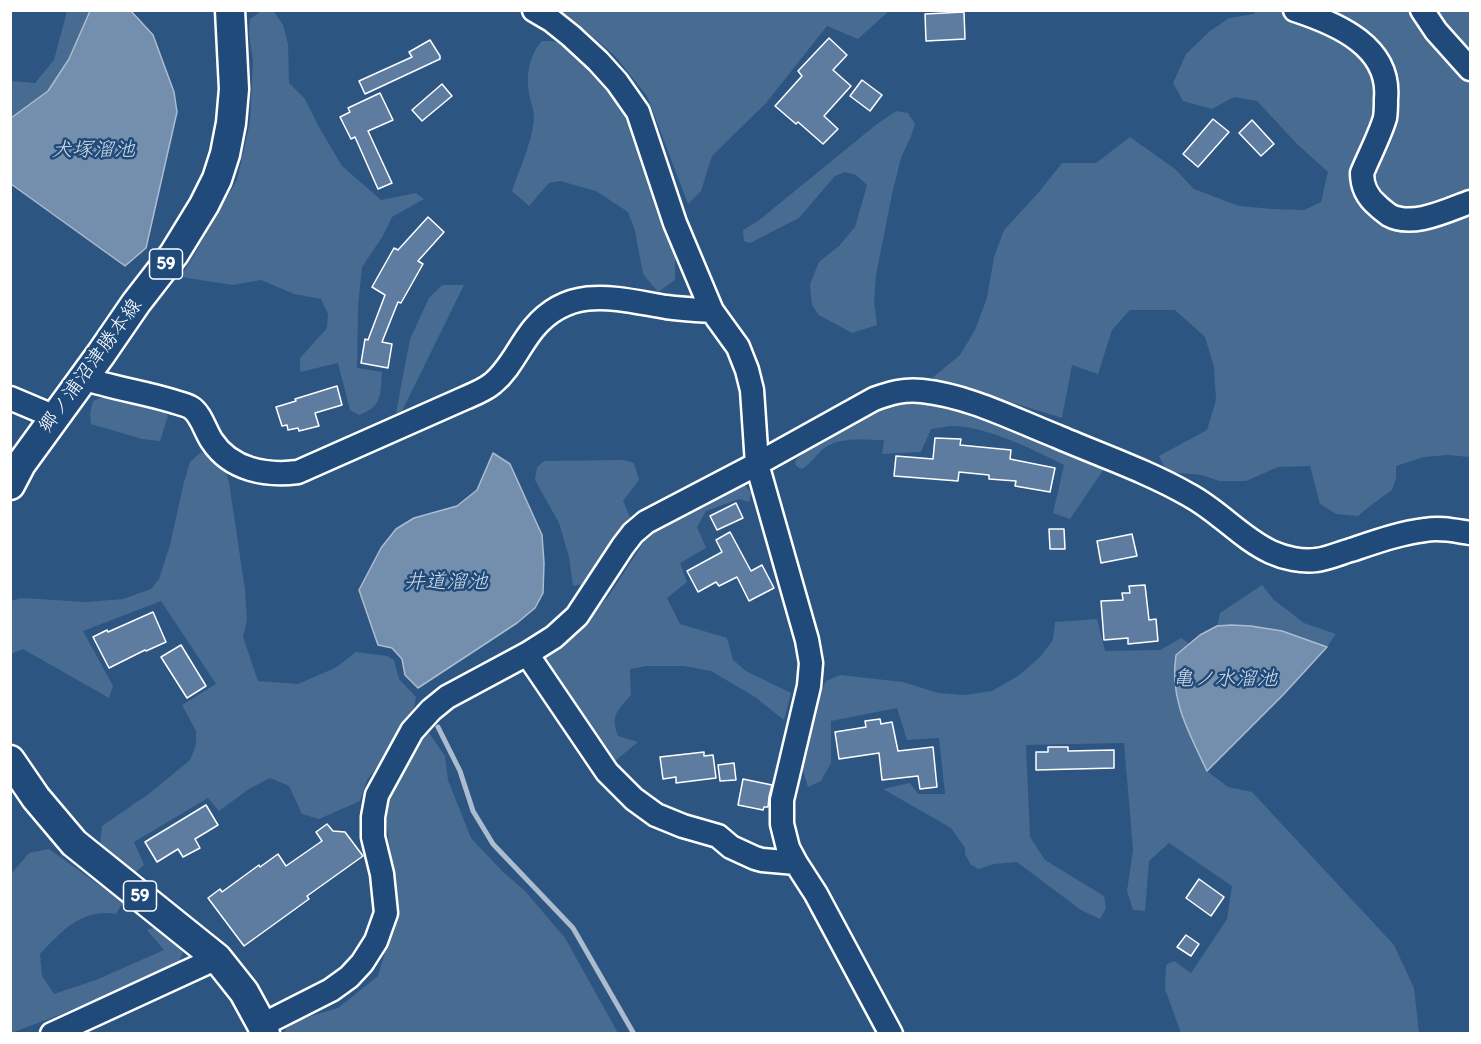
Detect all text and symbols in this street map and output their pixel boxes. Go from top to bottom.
water label: 犬塚溜池 [51,138,135,164]
road number: 59 [150,249,182,279]
street label: 郷ノ浦沼津勝本線 [34,294,148,438]
water label: 井道溜池 [404,570,488,596]
water label: 亀ノ水溜池 [1173,667,1277,693]
road number: 59 [124,881,156,911]

